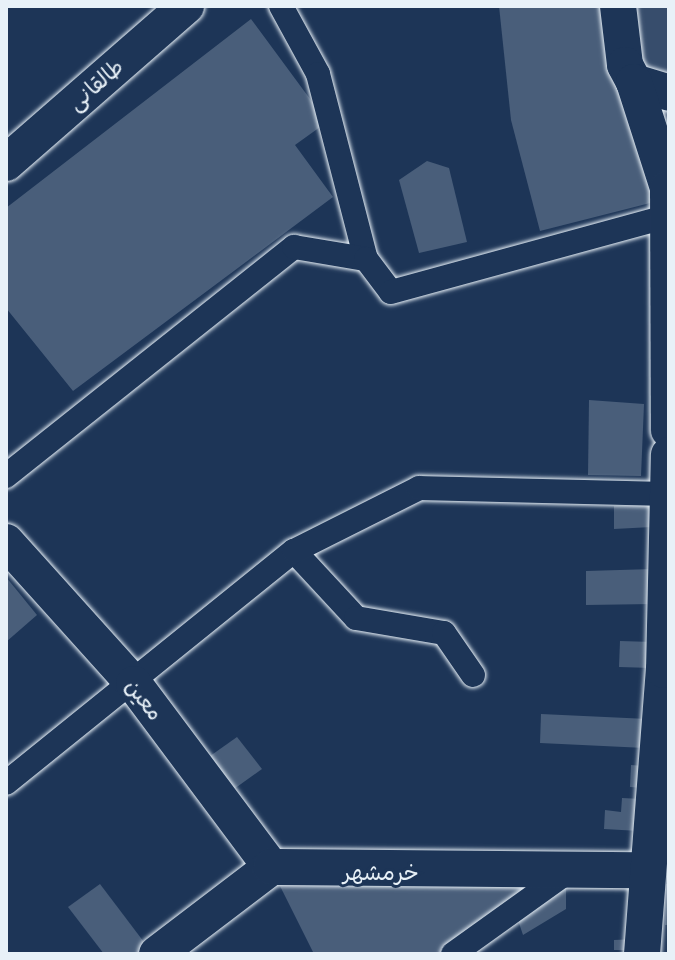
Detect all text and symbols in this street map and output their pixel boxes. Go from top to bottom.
street label: طالقانی [62,53,128,115]
street label: معین [120,673,170,725]
street label: خرمشهر [343,859,419,885]

